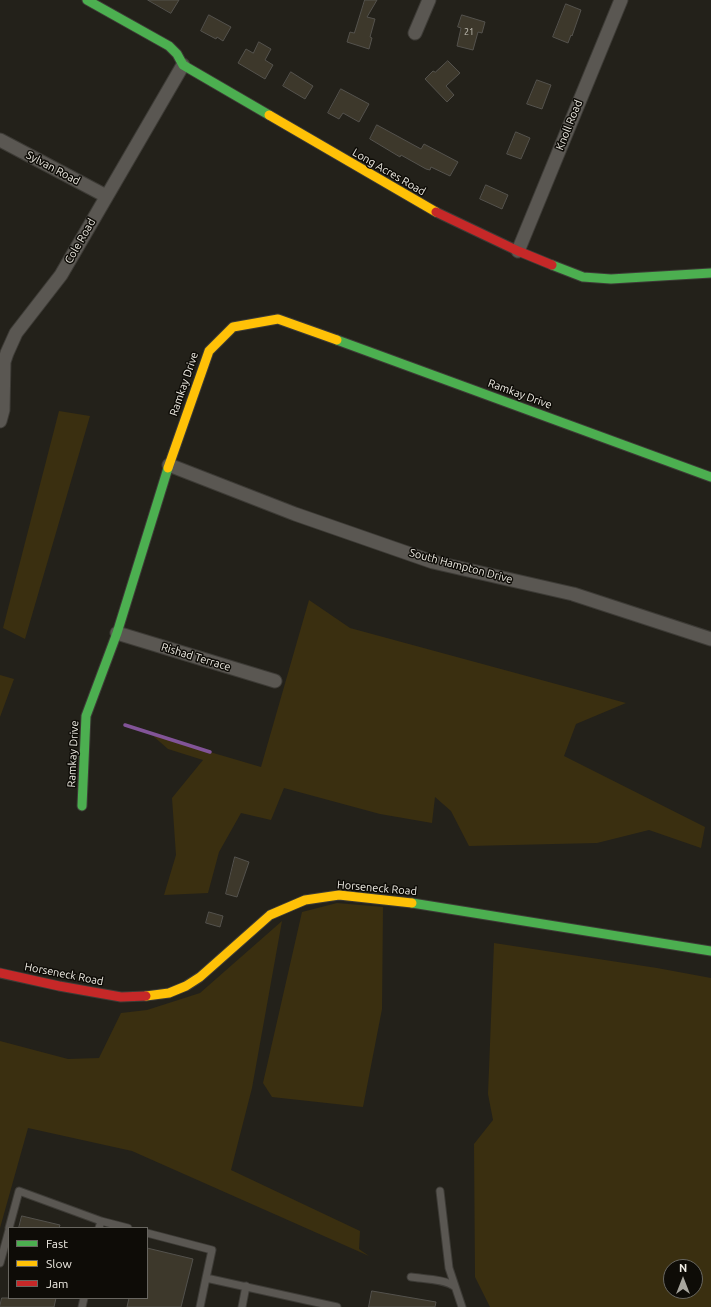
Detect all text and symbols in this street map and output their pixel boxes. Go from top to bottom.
house number: 21 [464,27,474,37]
street label: Knoll Road [553,98,585,152]
street label: Long Acres Road [350,146,428,198]
street label: Sylvan Road [24,148,82,188]
street label: Cole Road [62,216,98,266]
street label: Ramkay Drive [167,350,201,418]
street label: Ramkay Drive [486,376,554,412]
street label: South Hampton Drive [408,546,514,586]
street label: Rishad Terrace [160,640,232,674]
street label: Ramkay Drive [65,720,81,788]
street label: Horseneck Road [337,878,417,898]
street label: Horseneck Road [23,960,105,988]
legend [8,1227,148,1299]
text: Fast [46,1237,68,1250]
text: Slow [46,1257,72,1270]
north arrow [663,1259,703,1299]
text: N [679,1262,687,1274]
text: Jam [46,1277,68,1290]

